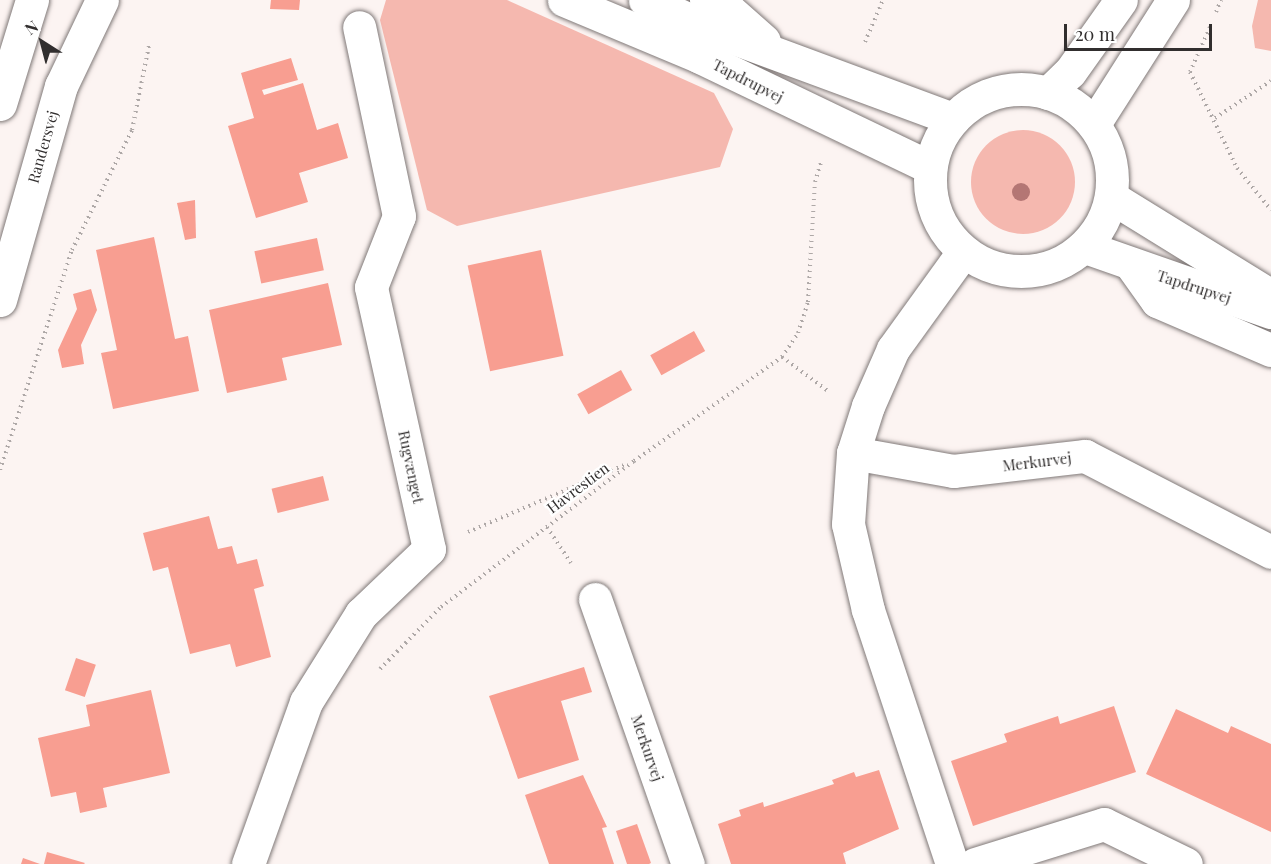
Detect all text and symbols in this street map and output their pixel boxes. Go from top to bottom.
north arrow [12,12,72,72]
scale bar [1067,12,1216,50]
text: N [20,15,42,39]
text: 20 m [1075,22,1115,46]
street label: Tapdrupvej [710,56,786,106]
street label: Randersvej [24,109,62,185]
street label: Tapdrupvej [1155,267,1233,307]
street label: Rugvænget [394,429,428,505]
street label: Merkurvej [1002,449,1072,475]
street label: Havrestien [543,459,613,517]
street label: Merkurvej [627,712,667,784]

